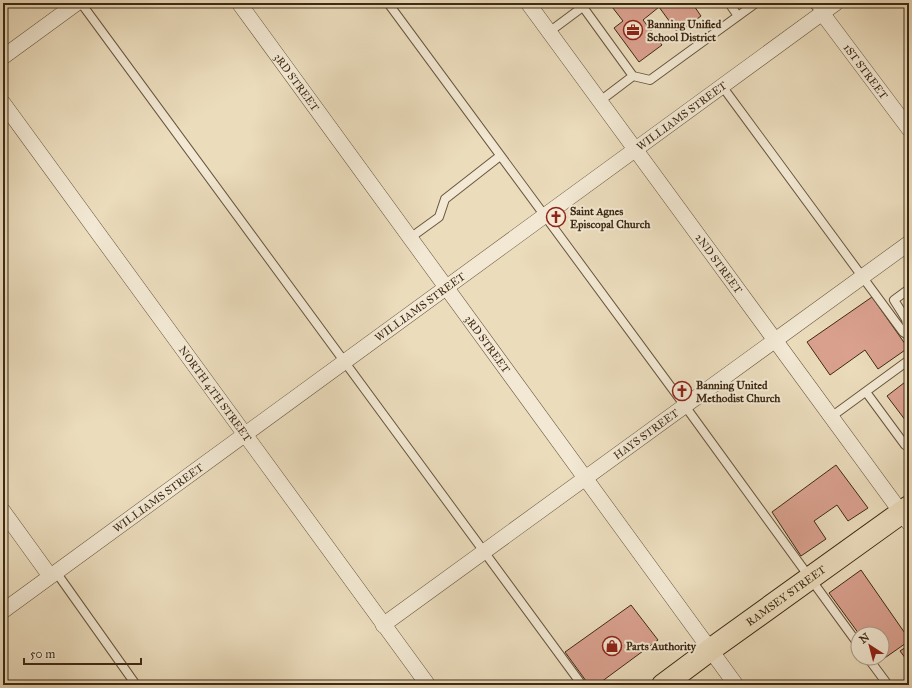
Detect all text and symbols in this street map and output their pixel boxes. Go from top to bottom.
place label: Banning Unified School District [647,18,722,44]
office icon: Banning Unified School District [622,19,644,41]
street label: 1ST STREET [841,41,891,102]
street label: 3RD STREET [271,51,322,114]
street label: WILLIAMS STREET [634,78,730,153]
place label: Saint Agnes Episcopal Church [570,205,651,232]
church icon: Saint Agnes Episcopal Church [545,206,567,228]
street label: 2ND STREET [693,231,745,296]
street label: WILLIAMS STREET [372,269,468,344]
street label: 3RD STREET [462,313,513,376]
street label: NORTH 4TH STREET [176,343,255,444]
place label: Banning United Methodist Church [696,379,781,405]
church icon: Banning United Methodist Church [671,380,693,402]
street label: HAYS STREET [611,406,681,462]
street label: WILLIAMS STREET [110,460,206,535]
street label: RAMSEY STREET [743,562,829,628]
north arrow [850,626,890,666]
text: N [857,630,873,646]
shop icon: Parts Authority [601,635,623,657]
scale bar [24,640,141,666]
place label: Parts Authority [626,640,697,654]
text: 50 m [30,647,55,661]

